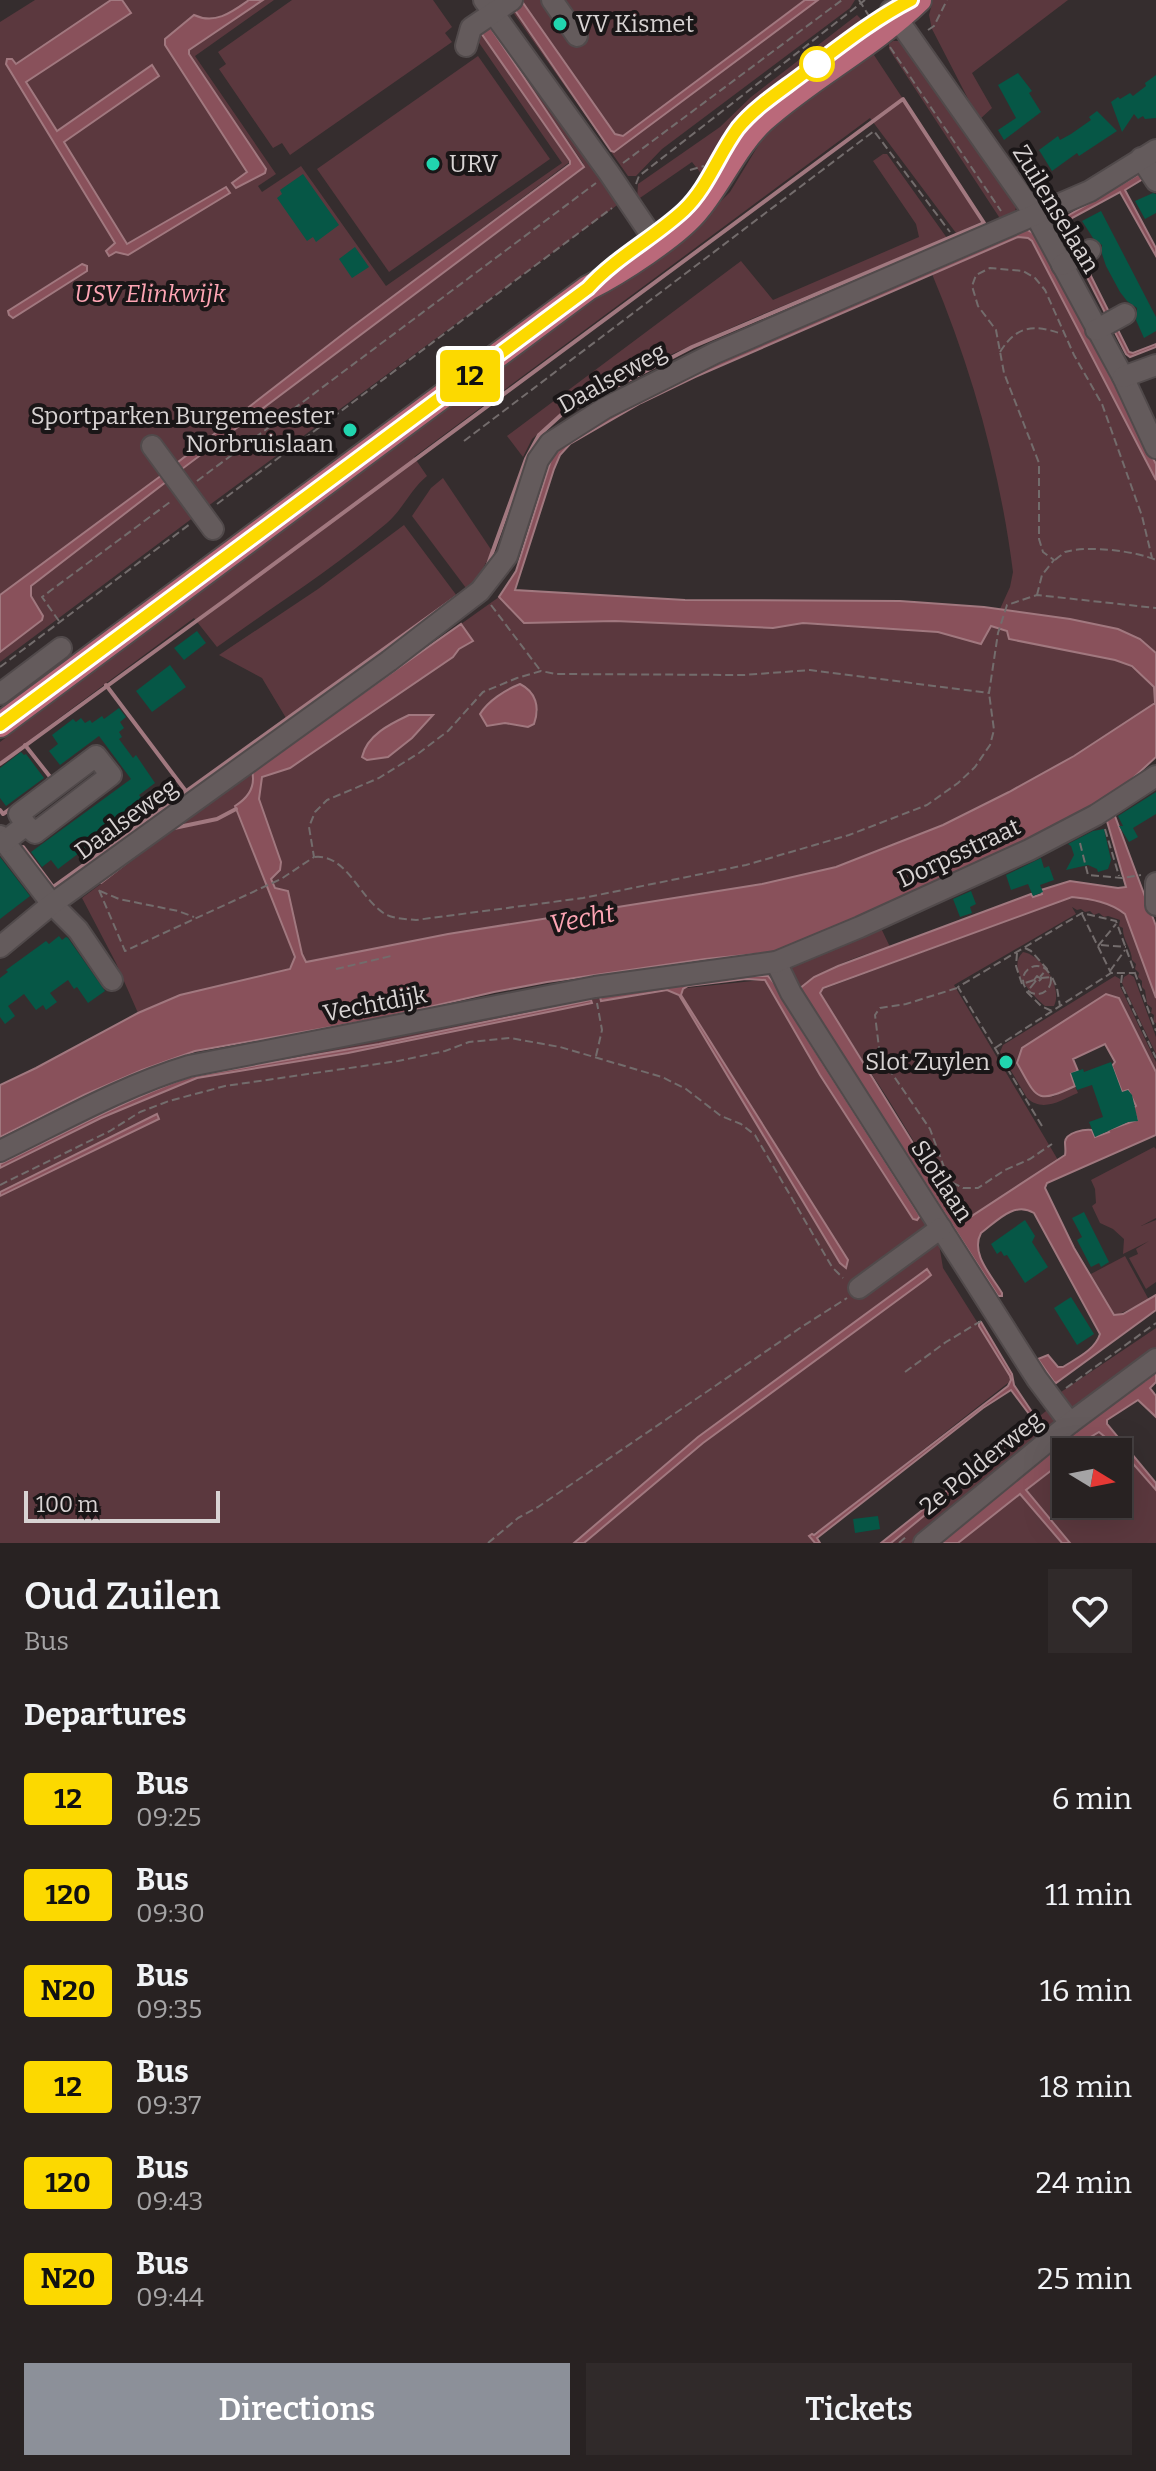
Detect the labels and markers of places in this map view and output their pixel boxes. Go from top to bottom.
place label: VV Kismet [576,10,694,38]
marker: VV Kismet [551,15,569,33]
unlabelled marker [800,47,834,81]
place label: URV [449,150,498,178]
marker: URV [424,155,442,173]
place label: Sportparken Burgemeester Norbruislaan [30,402,334,458]
marker: Sportparken Burgemeester Norbruislaan [341,421,359,439]
place label: Slot Zuylen [865,1048,990,1076]
marker: Slot Zuylen [997,1053,1015,1071]

